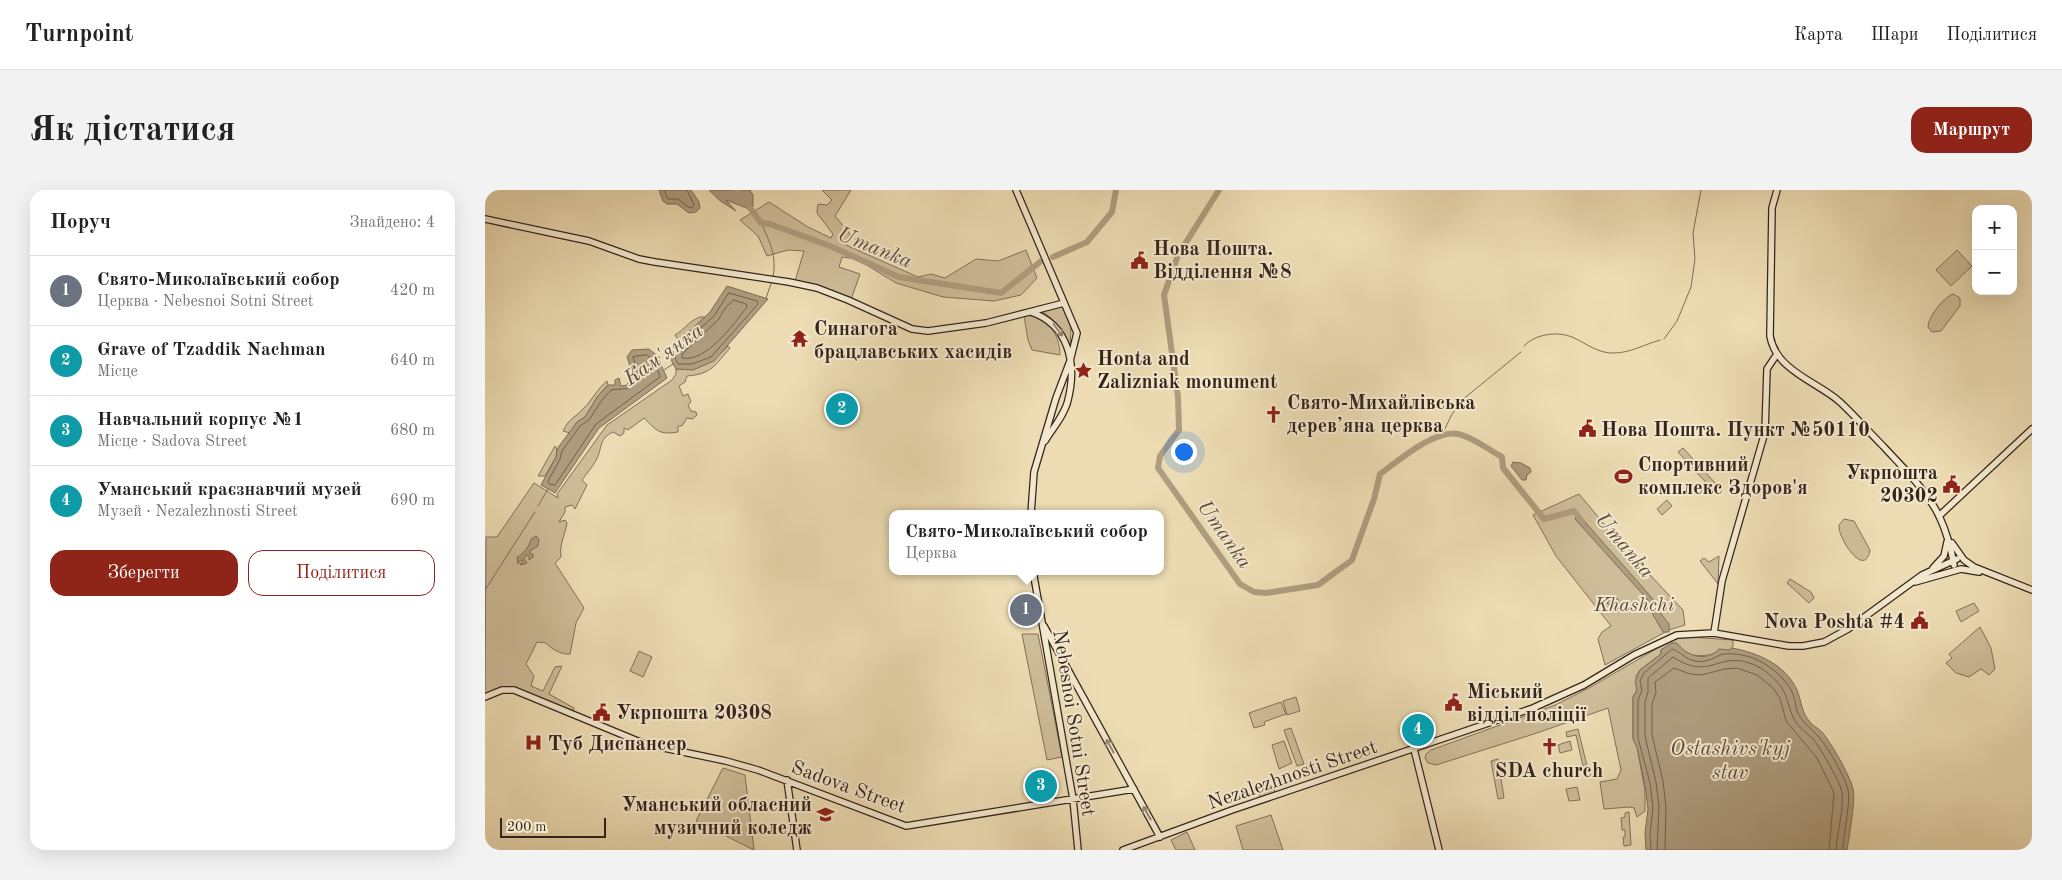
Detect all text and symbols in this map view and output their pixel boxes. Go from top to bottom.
text: Turnpoint [25,23,133,47]
text: Карта [1794,26,1843,44]
text: Шари [1871,26,1919,44]
text: Поділитися [1947,26,2037,44]
button: Маршрут [1911,107,2032,153]
text: Як дістатися [30,113,235,148]
map controls [1972,205,2017,295]
button: + [1972,205,2017,250]
text: Поруч [50,212,111,233]
text: Знайдено: 4 [350,215,435,231]
water label: Umanka [834,224,915,273]
place label: Нова Пошта. Відділення №8 [1153,240,1292,283]
public building icon: Нова Пошта. Відділення №8 [1129,250,1149,270]
button: − [1972,250,2017,295]
text: Свято-Миколаївський собор [97,271,340,290]
text: 1 [61,283,71,299]
text: 420 m [390,283,435,299]
text: Церква · Nebesnoi Sotni Street [97,294,313,310]
water label: Кам'янка [620,320,707,391]
place label: Синагога брацлавських хасидів [814,320,1012,363]
one-way arrow [1052,324,1063,337]
temple icon: Синагога брацлавських хасидів [790,329,810,349]
text: Grave of Tzaddik Nachman [97,341,326,360]
place label: Honta and Zalizniak monument [1097,350,1278,393]
text: 2 [61,353,71,369]
text: 640 m [390,353,435,369]
place icon: Honta and Zalizniak monument [1073,360,1093,380]
text: Місце [97,364,138,380]
pin: 2 [826,390,858,428]
place label: Свято-Михайлівська деревʼяна церква [1287,394,1475,437]
church icon: Свято-Михайлівська деревʼяна церква [1263,404,1283,424]
text: Навчальний корпус №1 [97,411,304,430]
public building icon: Нова Пошта. Пункт №50110 [1577,419,1597,439]
place label: Нова Пошта. Пункт №50110 [1601,420,1870,441]
text: 3 [61,423,71,439]
text: 680 m [390,423,435,439]
text: Місце · Sadova Street [97,434,247,450]
your location [1171,439,1197,465]
place label: Спортивний комплекс Здоров'я [1638,456,1808,499]
place label: Укрпошта 20302 [1846,464,1938,507]
sports icon: Спортивний комплекс Здоров'я [1614,466,1634,486]
public building icon: Укрпошта 20302 [1942,474,1962,494]
text: Уманський краєзнавчий музей [97,481,362,500]
text: 4 [61,493,71,509]
text: 690 m [390,493,435,509]
water label: Umanka [1193,497,1255,573]
text: Музей · Nezalezhnosti Street [97,504,298,520]
water label: Umanka [1591,509,1657,583]
popup [889,510,1164,575]
text: Свято-Миколаївський собор [905,523,1148,542]
text: Церква [905,546,957,562]
button: Зберегти [50,550,238,596]
button: Поділитися [248,550,435,596]
pin: 1 [1010,591,1042,629]
park label: Khashchi [1593,596,1674,616]
public building icon: Nova Poshta #4 [1909,611,1929,631]
place label: Nova Poshta #4 [1764,613,1905,633]
street label: Nebesnoi Sotni Street [1048,629,1098,818]
place label: Міський відділ поліції [1467,683,1586,726]
public building icon: Міський відділ поліції [1443,692,1463,712]
public building icon: Укрпошта 20308 [592,702,612,722]
place label: Укрпошта 20308 [616,704,772,724]
pin: 4 [1402,711,1434,749]
hospital icon: Туб Диспансер [524,733,544,753]
place label: Туб Диспансер [548,735,687,755]
church icon: SDA church [1539,736,1559,756]
street label: Nezalezhnosti Street [1205,737,1380,814]
one-way arrow [1105,739,1115,754]
water label: Ostashivs'kyj stav [1670,739,1791,784]
street label: Sadova Street [788,758,908,818]
place label: SDA church [1495,762,1603,782]
pin: 3 [1025,767,1057,805]
place label: Уманський обласний музичний коледж [622,796,812,839]
school or university icon: Уманський обласний музичний коледж [816,805,836,825]
one-way arrow [1142,806,1151,821]
scale bar [500,815,606,838]
text: 200 m [507,820,546,834]

